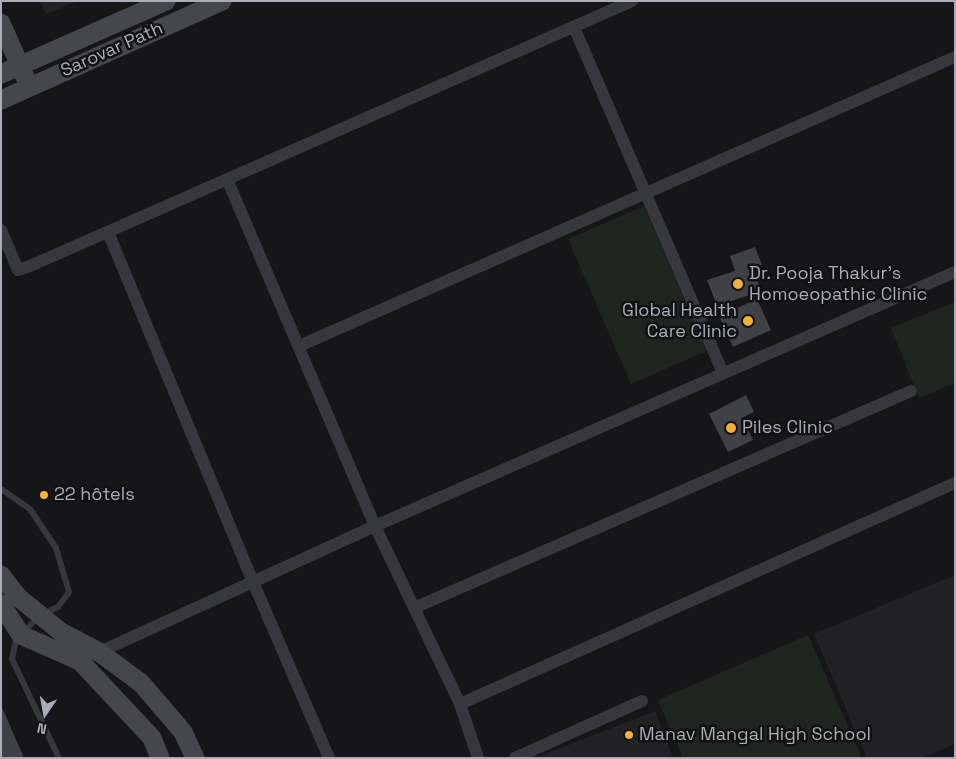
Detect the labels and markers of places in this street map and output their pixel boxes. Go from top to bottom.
place label: Dr. Pooja Thakur's Homoeopathic Clinic [749,263,927,306]
marker: Dr. Pooja Thakur's Homoeopathic Clinic [731,277,745,291]
place label: Global Health Care Clinic [622,300,737,342]
marker: Global Health Care Clinic [741,314,755,328]
place label: Piles Clinic [742,417,833,439]
marker: Piles Clinic [724,421,738,435]
place label: 22 hôtels [54,484,135,506]
marker: 22 hôtels [38,489,50,501]
place label: Manav Mangal High School [639,724,871,746]
marker: Manav Mangal High School [623,729,635,741]

